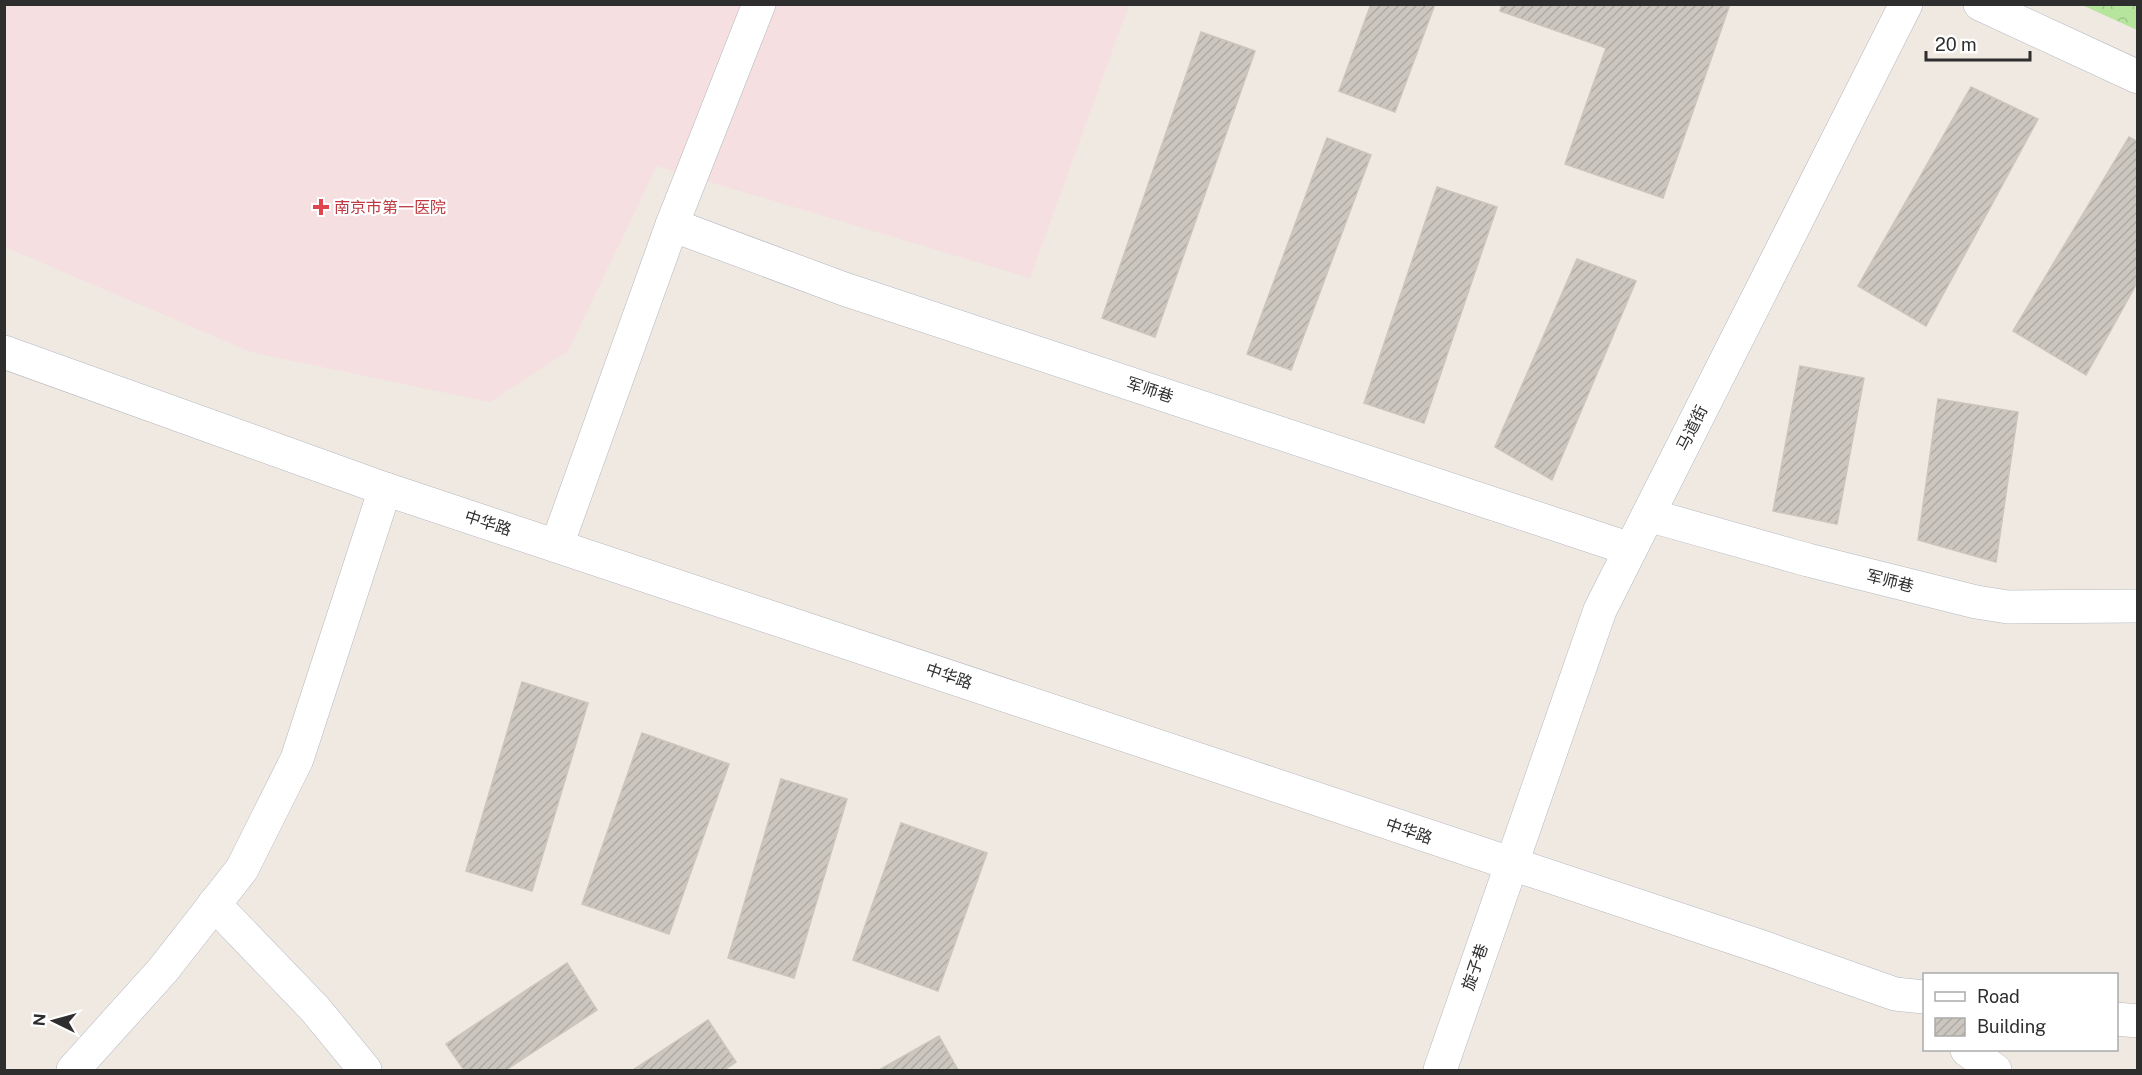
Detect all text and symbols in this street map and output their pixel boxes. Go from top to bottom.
scale bar [1926,24,2030,62]
text: 20 m [1935,34,1977,55]
marker: 南京市第一医院 [312,198,330,216]
place label: 南京市第一医院 [334,198,446,217]
street label: 军师巷 [1124,374,1176,406]
street label: 马道街 [1673,402,1711,454]
street label: 中华路 [462,507,514,539]
street label: 军师巷 [1864,566,1916,596]
street label: 中华路 [923,659,975,693]
street label: 中华路 [1383,814,1435,848]
street label: 旋子巷 [1458,941,1492,993]
legend [1923,973,2118,1051]
text: Road [1977,986,2020,1007]
north arrow [24,991,84,1051]
text: N [30,1013,50,1027]
text: Building [1977,1016,2046,1037]

